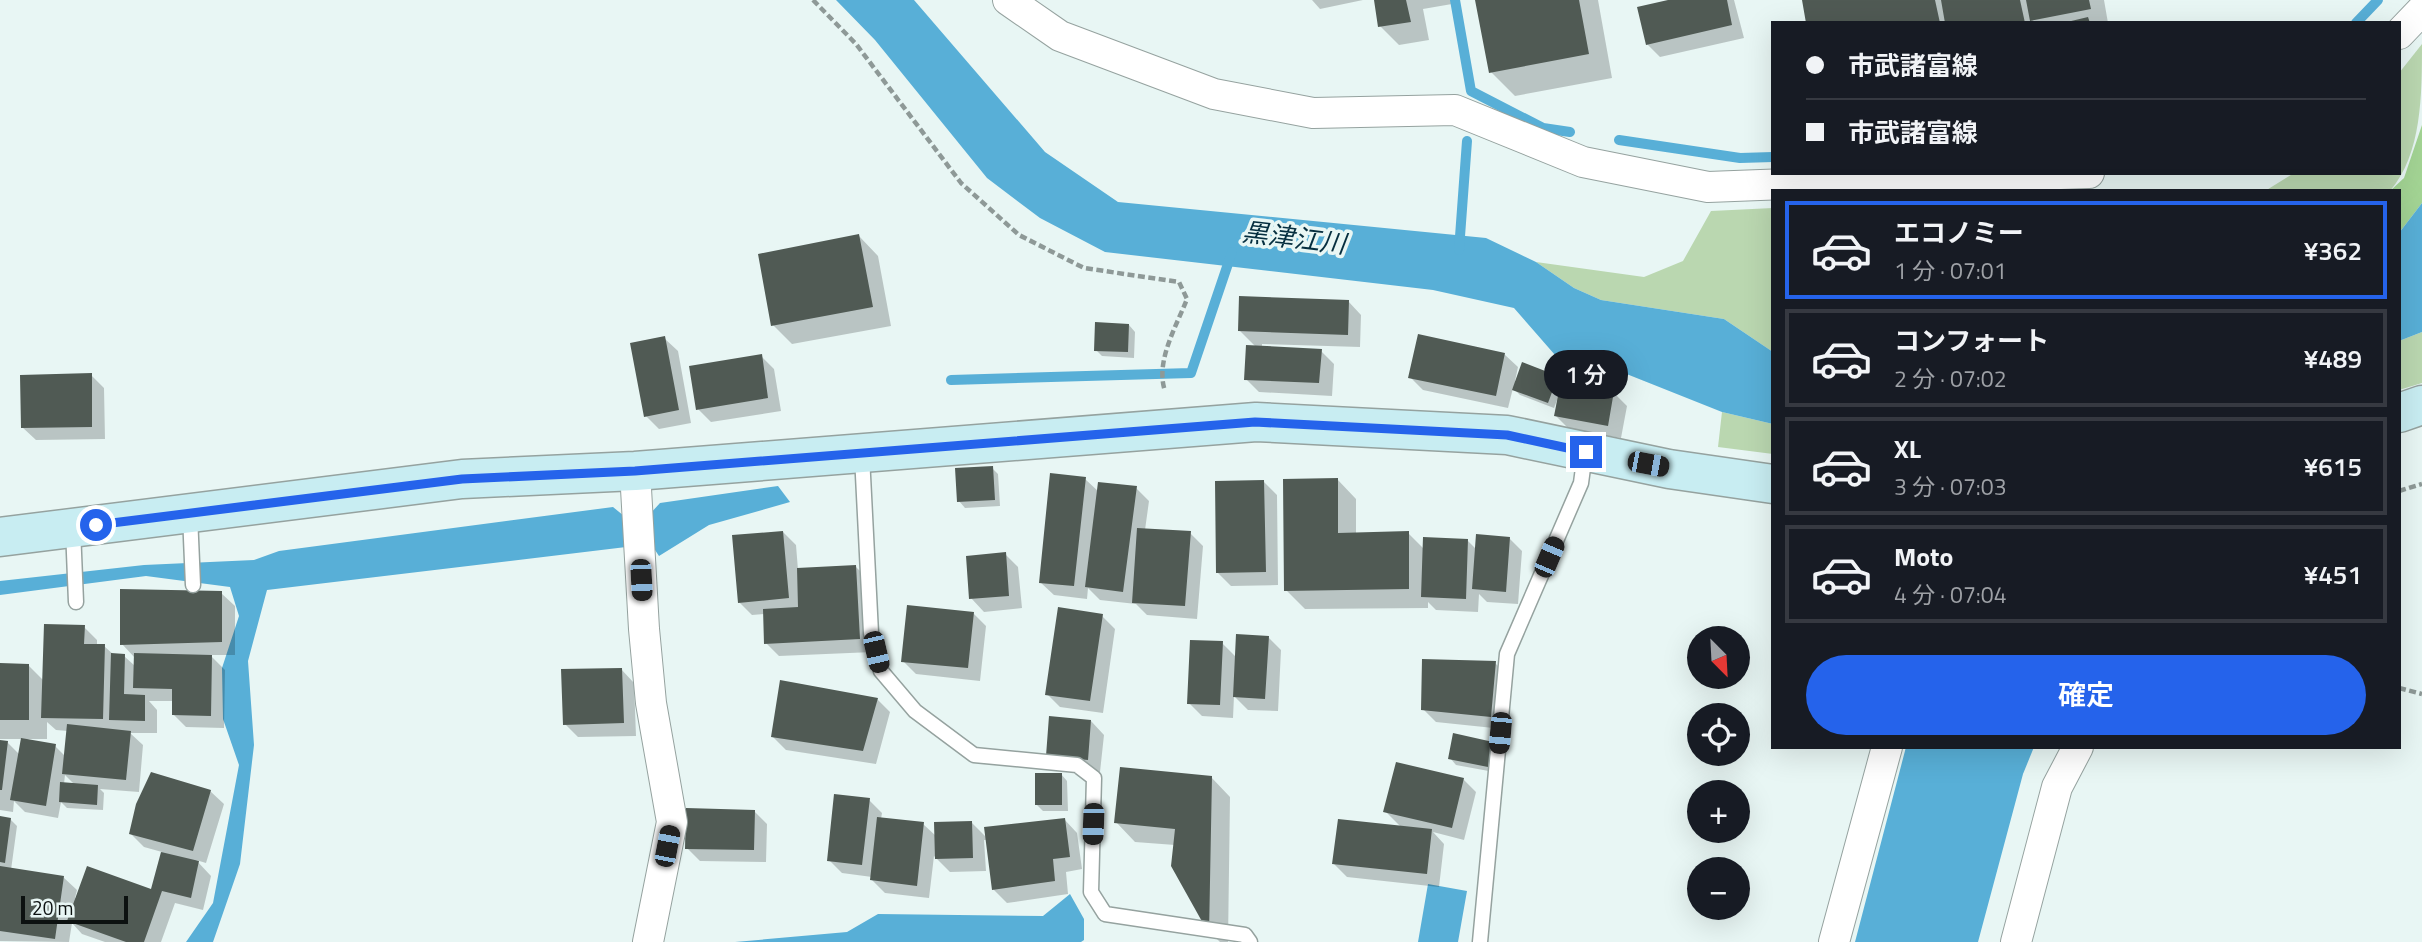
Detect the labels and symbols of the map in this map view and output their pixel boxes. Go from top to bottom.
water label: 黒津江川 [1240,212,1351,264]
callout: 1 分 [1544,350,1628,400]
route end [1570,436,1602,468]
car [1626,450,1671,478]
route start [80,509,112,541]
car [1532,534,1567,580]
car [630,558,653,602]
north arrow [1687,626,1750,690]
car [862,629,891,675]
car [1488,711,1513,755]
car [1082,803,1105,845]
car [653,823,682,869]
scale bar [21,893,128,925]

